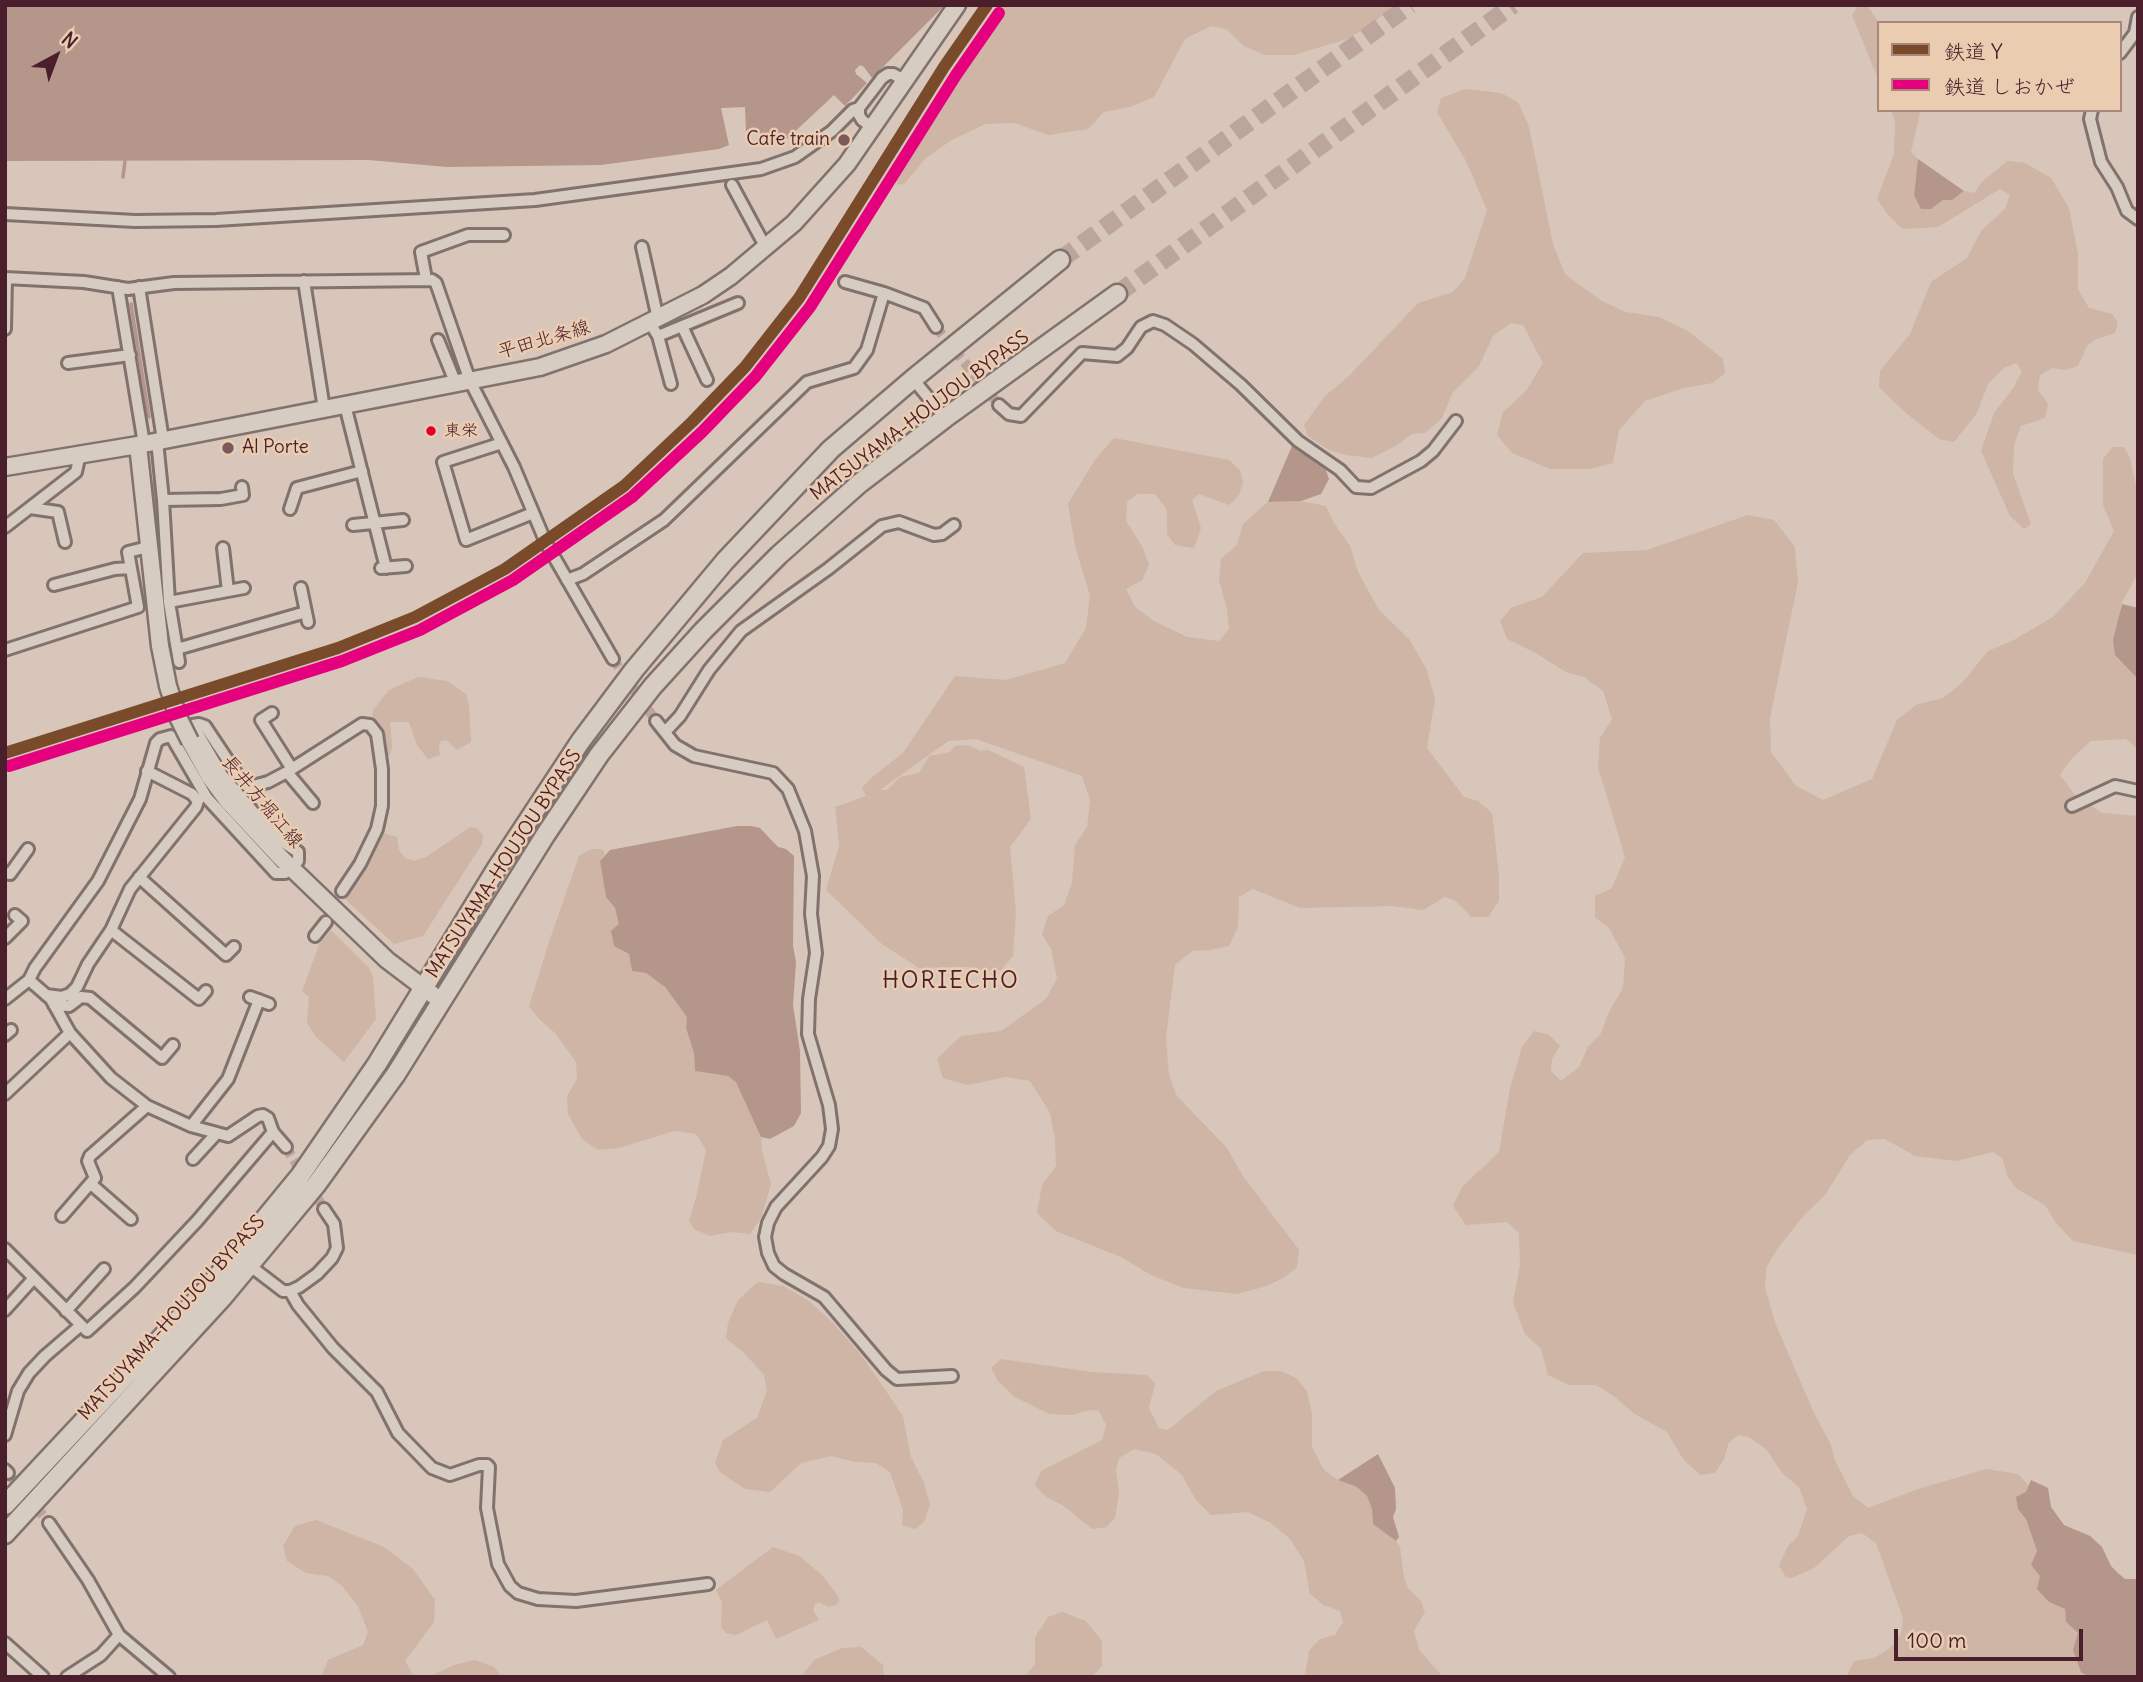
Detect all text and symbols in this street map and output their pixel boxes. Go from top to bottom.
north arrow [21,21,91,91]
legend [1877,21,2122,112]
text: N [57,27,83,54]
text: 鉄道 Y [1944,38,2003,65]
text: 鉄道 しおかぜ [1944,73,2075,100]
place label: Cafe train [746,129,830,151]
marker: Cafe train [836,132,852,148]
street label: 平田北条線 [495,316,593,364]
street label: MATSUYAMA-HOUJOU BYPASS [806,326,1034,506]
place label: 東栄 [444,421,478,441]
marker: 東栄 [424,424,438,438]
place label: Al Porte [242,437,309,459]
marker: Al Porte [220,440,236,456]
street label: MATSUYAMA-HOUJOU BYPASS [421,745,587,983]
street label: 長井方堀江線 [217,751,307,853]
district label: HORIECHO [883,967,1019,995]
street label: MATSUYAMA-HOUJOU BYPASS [74,1211,270,1425]
scale bar [1898,1616,2087,1660]
text: 100 m [1907,1627,1966,1654]

